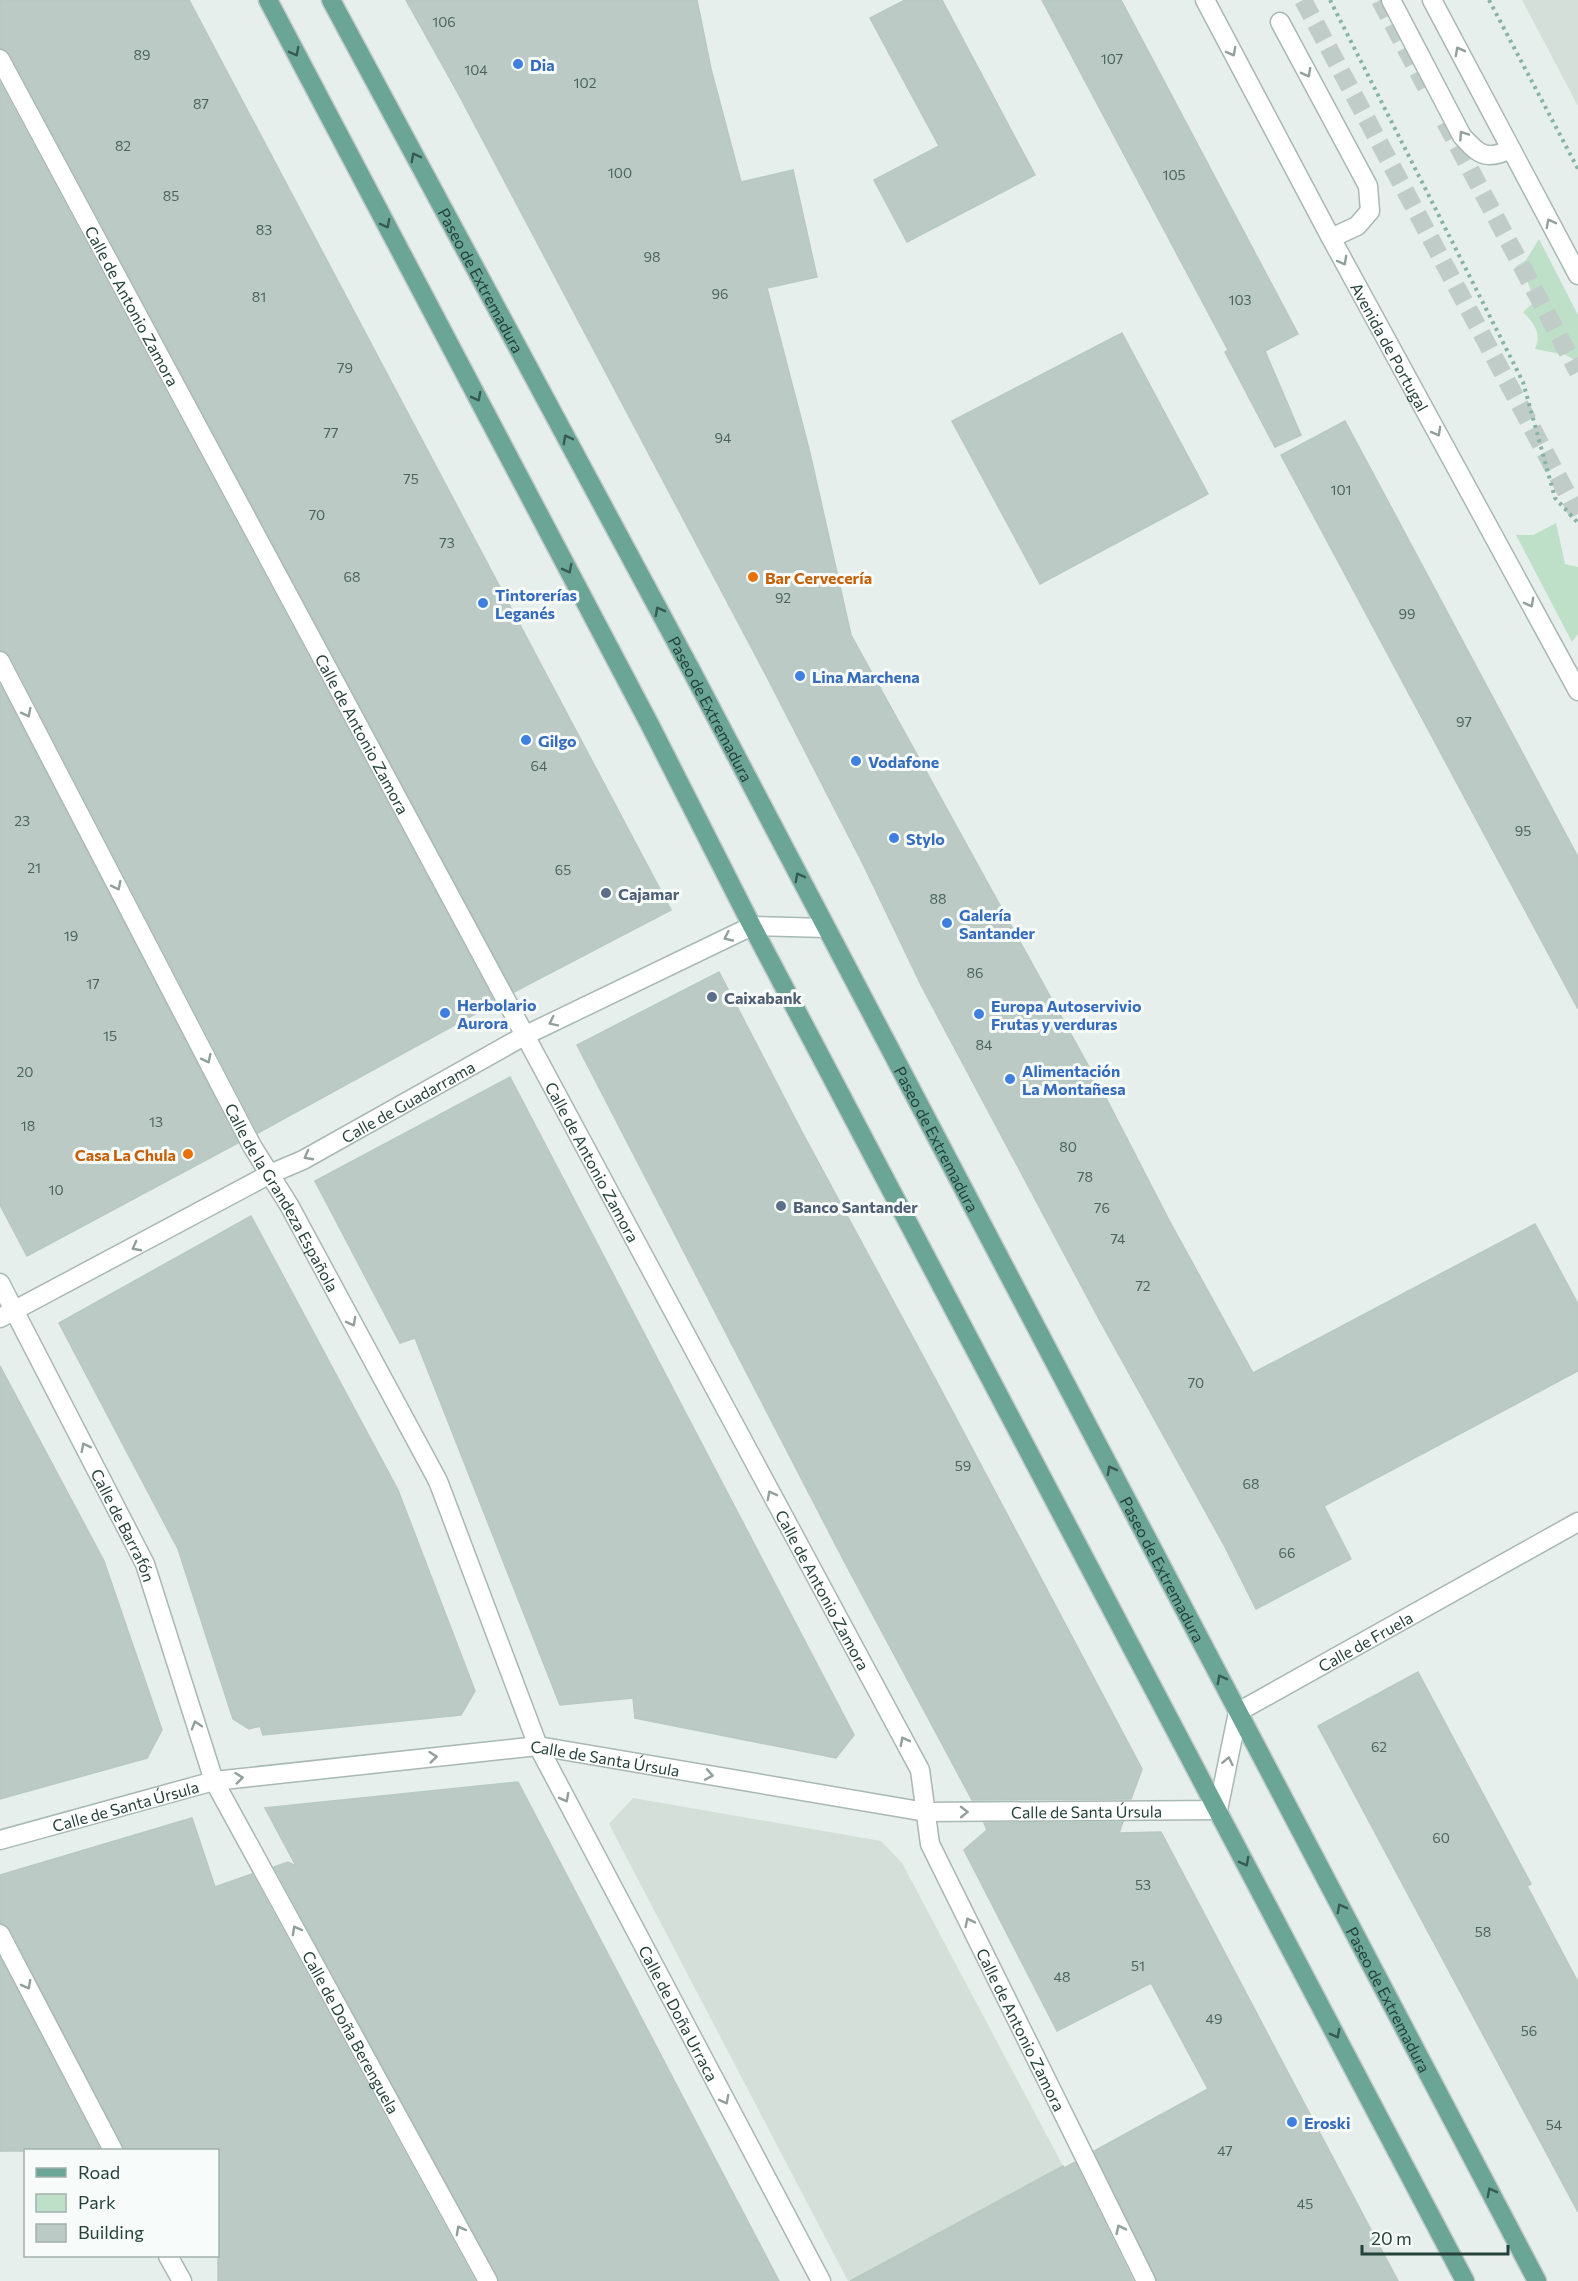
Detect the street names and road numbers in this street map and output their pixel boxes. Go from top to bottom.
street label: Paseo de Extremadura [435,204,528,356]
street label: Calle de Antonio Zamora [82,222,183,389]
street label: Avenida de Portugal [1347,279,1433,414]
street label: Paseo de Extremadura [665,632,757,784]
street label: Calle de Antonio Zamora [312,650,414,817]
street label: Calle de Guadarrama [338,1056,478,1146]
street label: Paseo de Extremadura [891,1063,983,1215]
street label: Calle de Antonio Zamora [542,1078,644,1245]
street label: Calle de la Grandeza Española [222,1100,343,1295]
street label: Calle de Barrafón [88,1465,159,1584]
street label: Paseo de Extremadura [1117,1493,1209,1645]
street label: Calle de Antonio Zamora [772,1506,874,1673]
street label: Calle de Fruela [1315,1607,1416,1675]
street label: Calle de Santa Úrsula [530,1736,681,1779]
street label: Calle de Santa Úrsula [50,1776,201,1835]
street label: Calle de Santa Úrsula [1011,1801,1162,1821]
street label: Paseo de Extremadura [1343,1923,1435,2075]
street label: Calle de Doña Urraca [636,1942,723,2084]
street label: Calle de Antonio Zamora [973,1945,1070,2114]
street label: Calle de Doña Berenguela [299,1947,404,2117]

